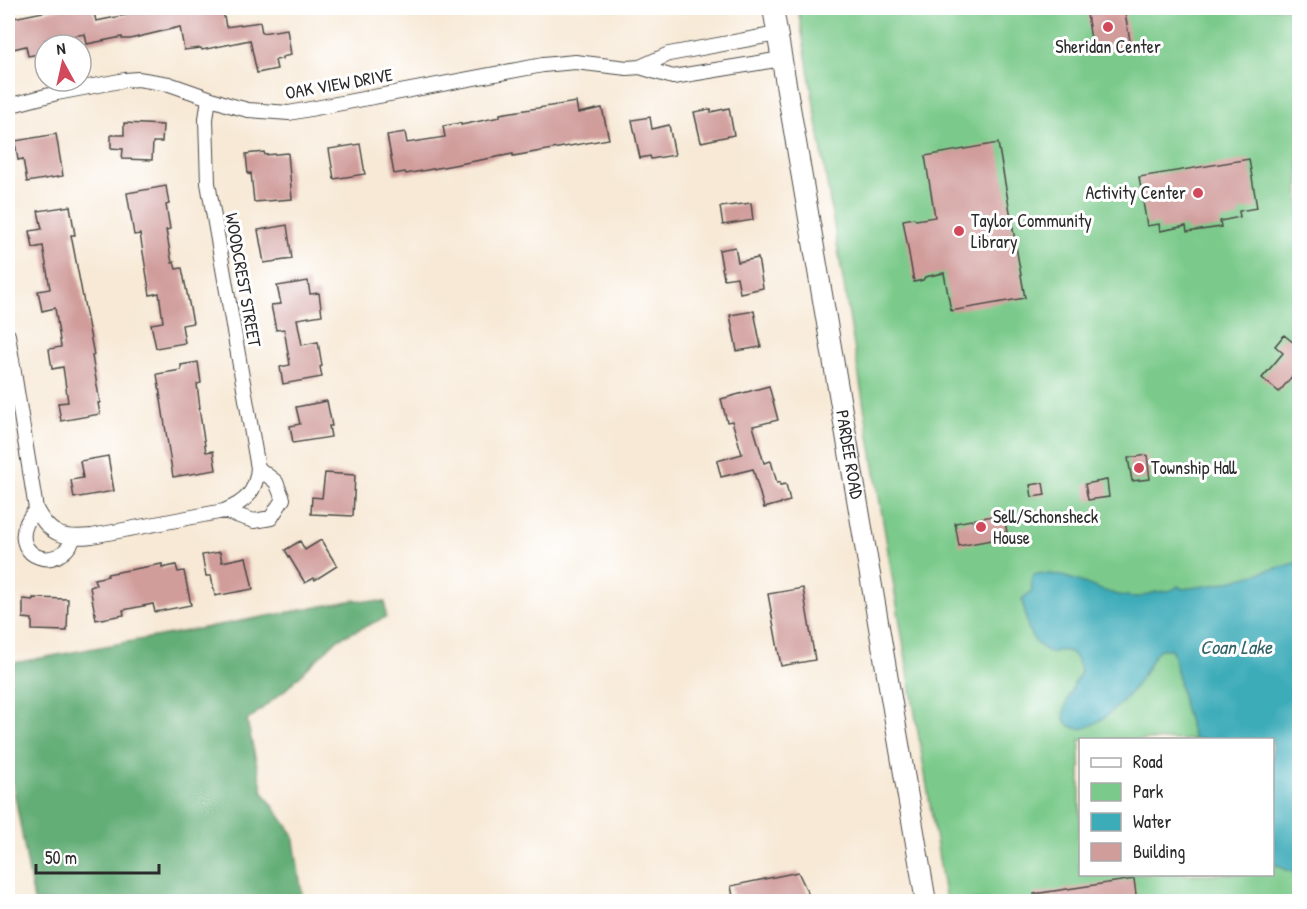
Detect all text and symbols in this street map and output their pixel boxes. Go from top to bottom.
marker: Sheridan Center [1101,20,1115,34]
north arrow [33,33,93,93]
place label: Sheridan Center [1055,34,1161,59]
text: N [55,37,67,60]
street label: OAK VIEW DRIVE [283,62,395,105]
place label: Activity Center [1085,180,1186,205]
marker: Activity Center [1191,186,1205,200]
place label: Taylor Community Library [971,208,1092,254]
street label: WOODCREST STREET [219,211,268,349]
marker: Taylor Community Library [952,224,966,238]
street label: PARDEE ROAD [830,408,870,501]
place label: Township Hall [1151,455,1237,480]
marker: Township Hall [1132,461,1146,475]
place label: Sell/Schonsheck House [993,504,1099,550]
marker: Sell/Schonsheck House [974,520,988,534]
water label: Coan Lake [1200,633,1273,660]
legend [1079,738,1274,876]
text: Road [1133,749,1163,774]
text: Park [1133,779,1164,804]
text: Water [1133,809,1171,834]
scale bar [36,837,159,875]
text: Building [1133,839,1185,864]
text: 50 m [45,845,77,870]

